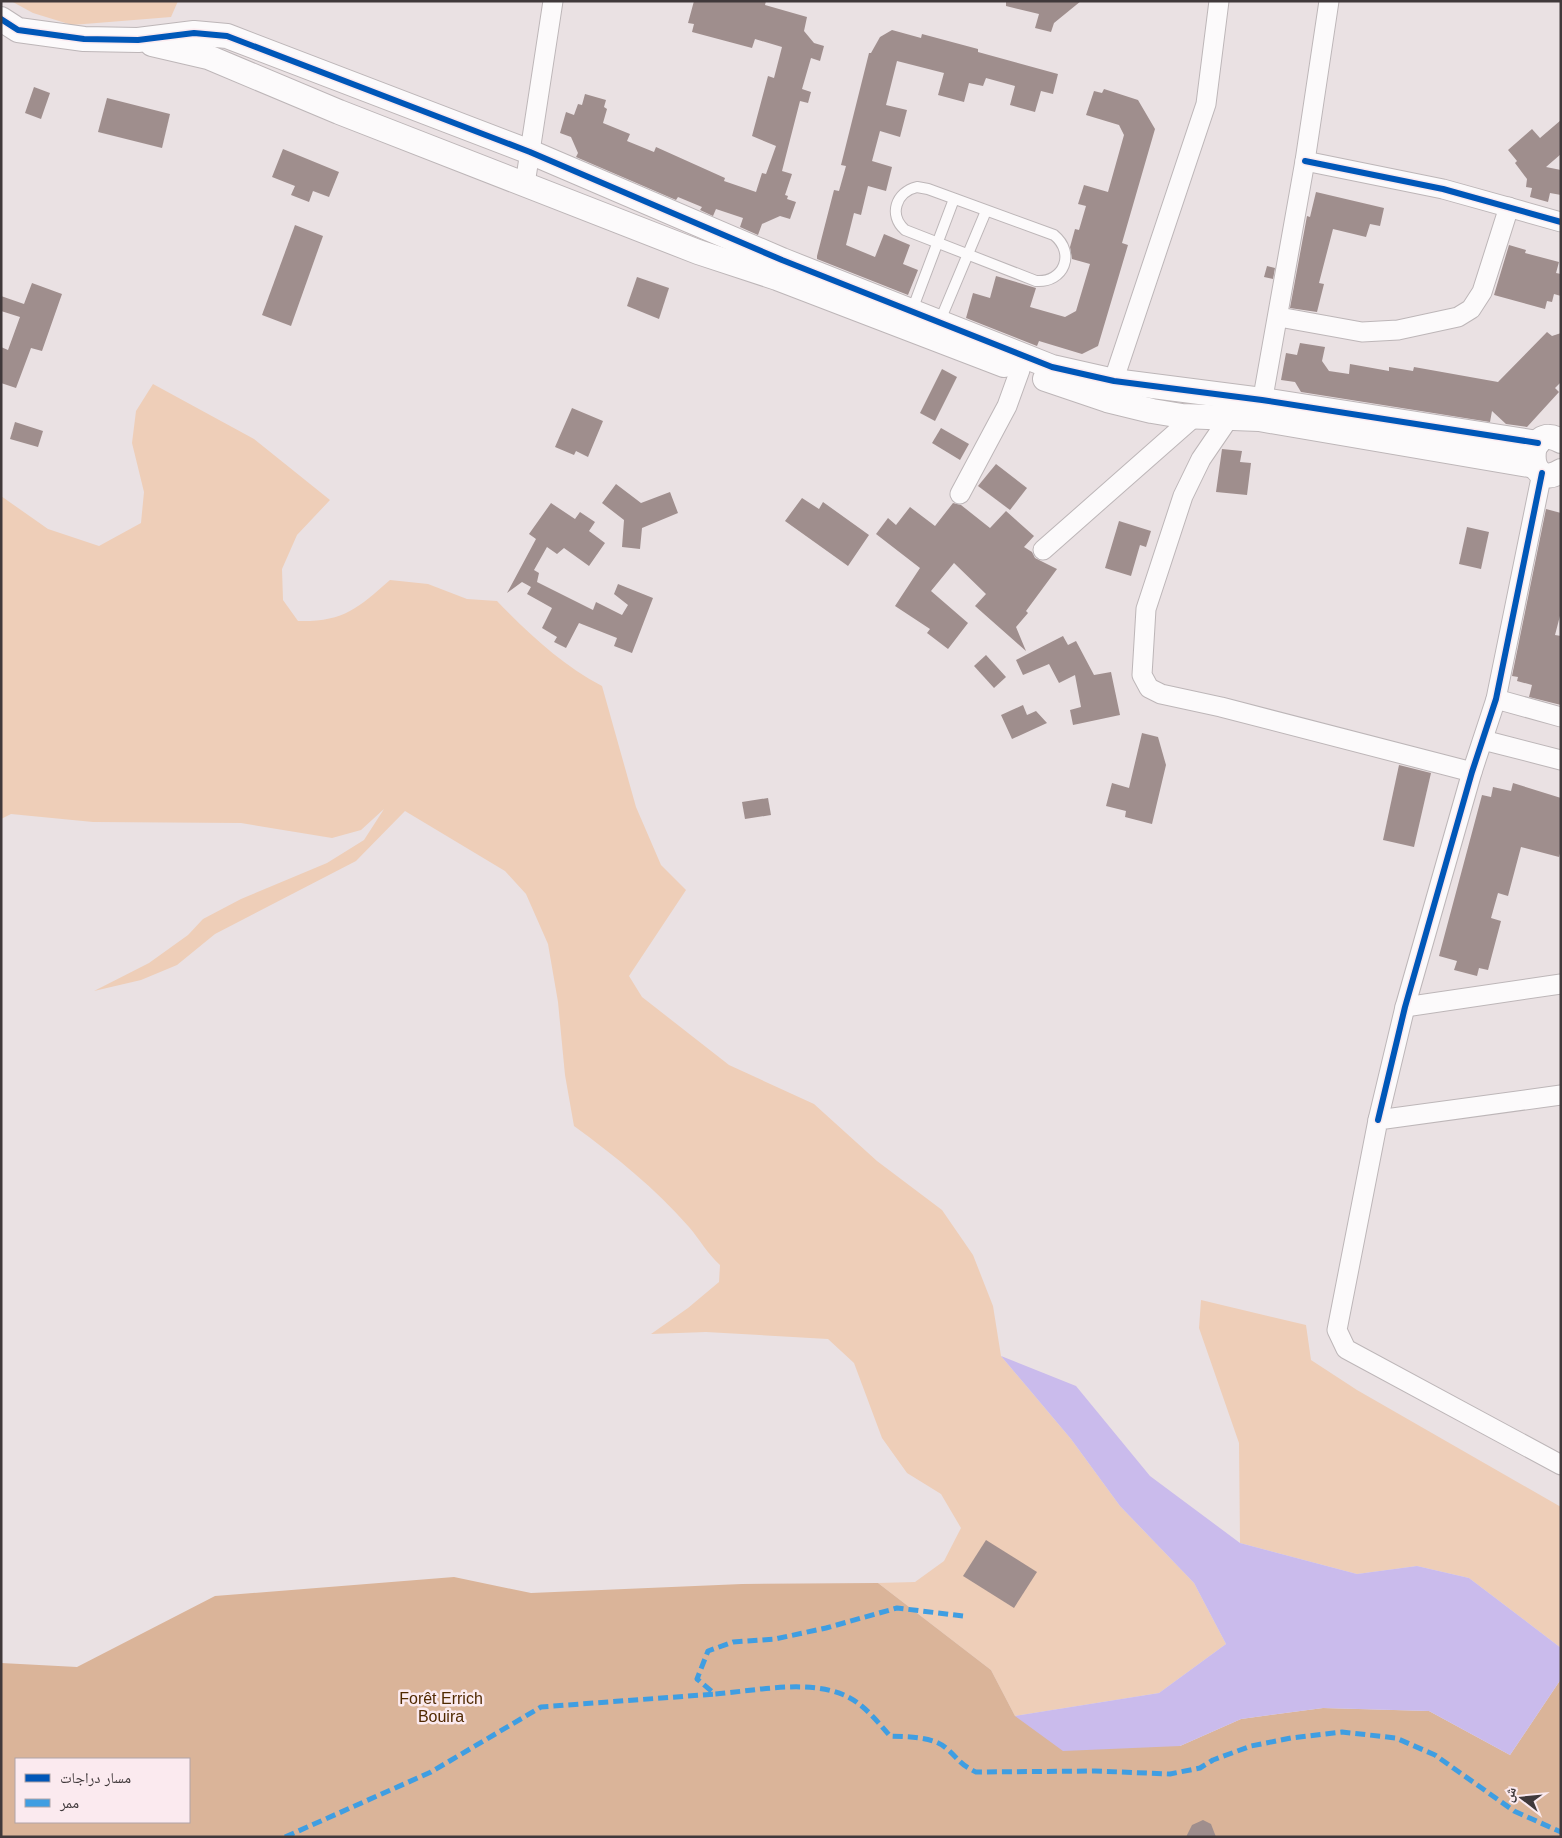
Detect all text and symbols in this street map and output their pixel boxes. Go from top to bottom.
park label: Forêt Errich Bouira [399,1690,483,1725]
legend [15,1758,190,1823]
text: مسار دراجات [60,1769,131,1787]
north arrow [1497,1773,1547,1823]
text: ش [1500,1785,1520,1804]
text: ممر [59,1794,79,1812]

